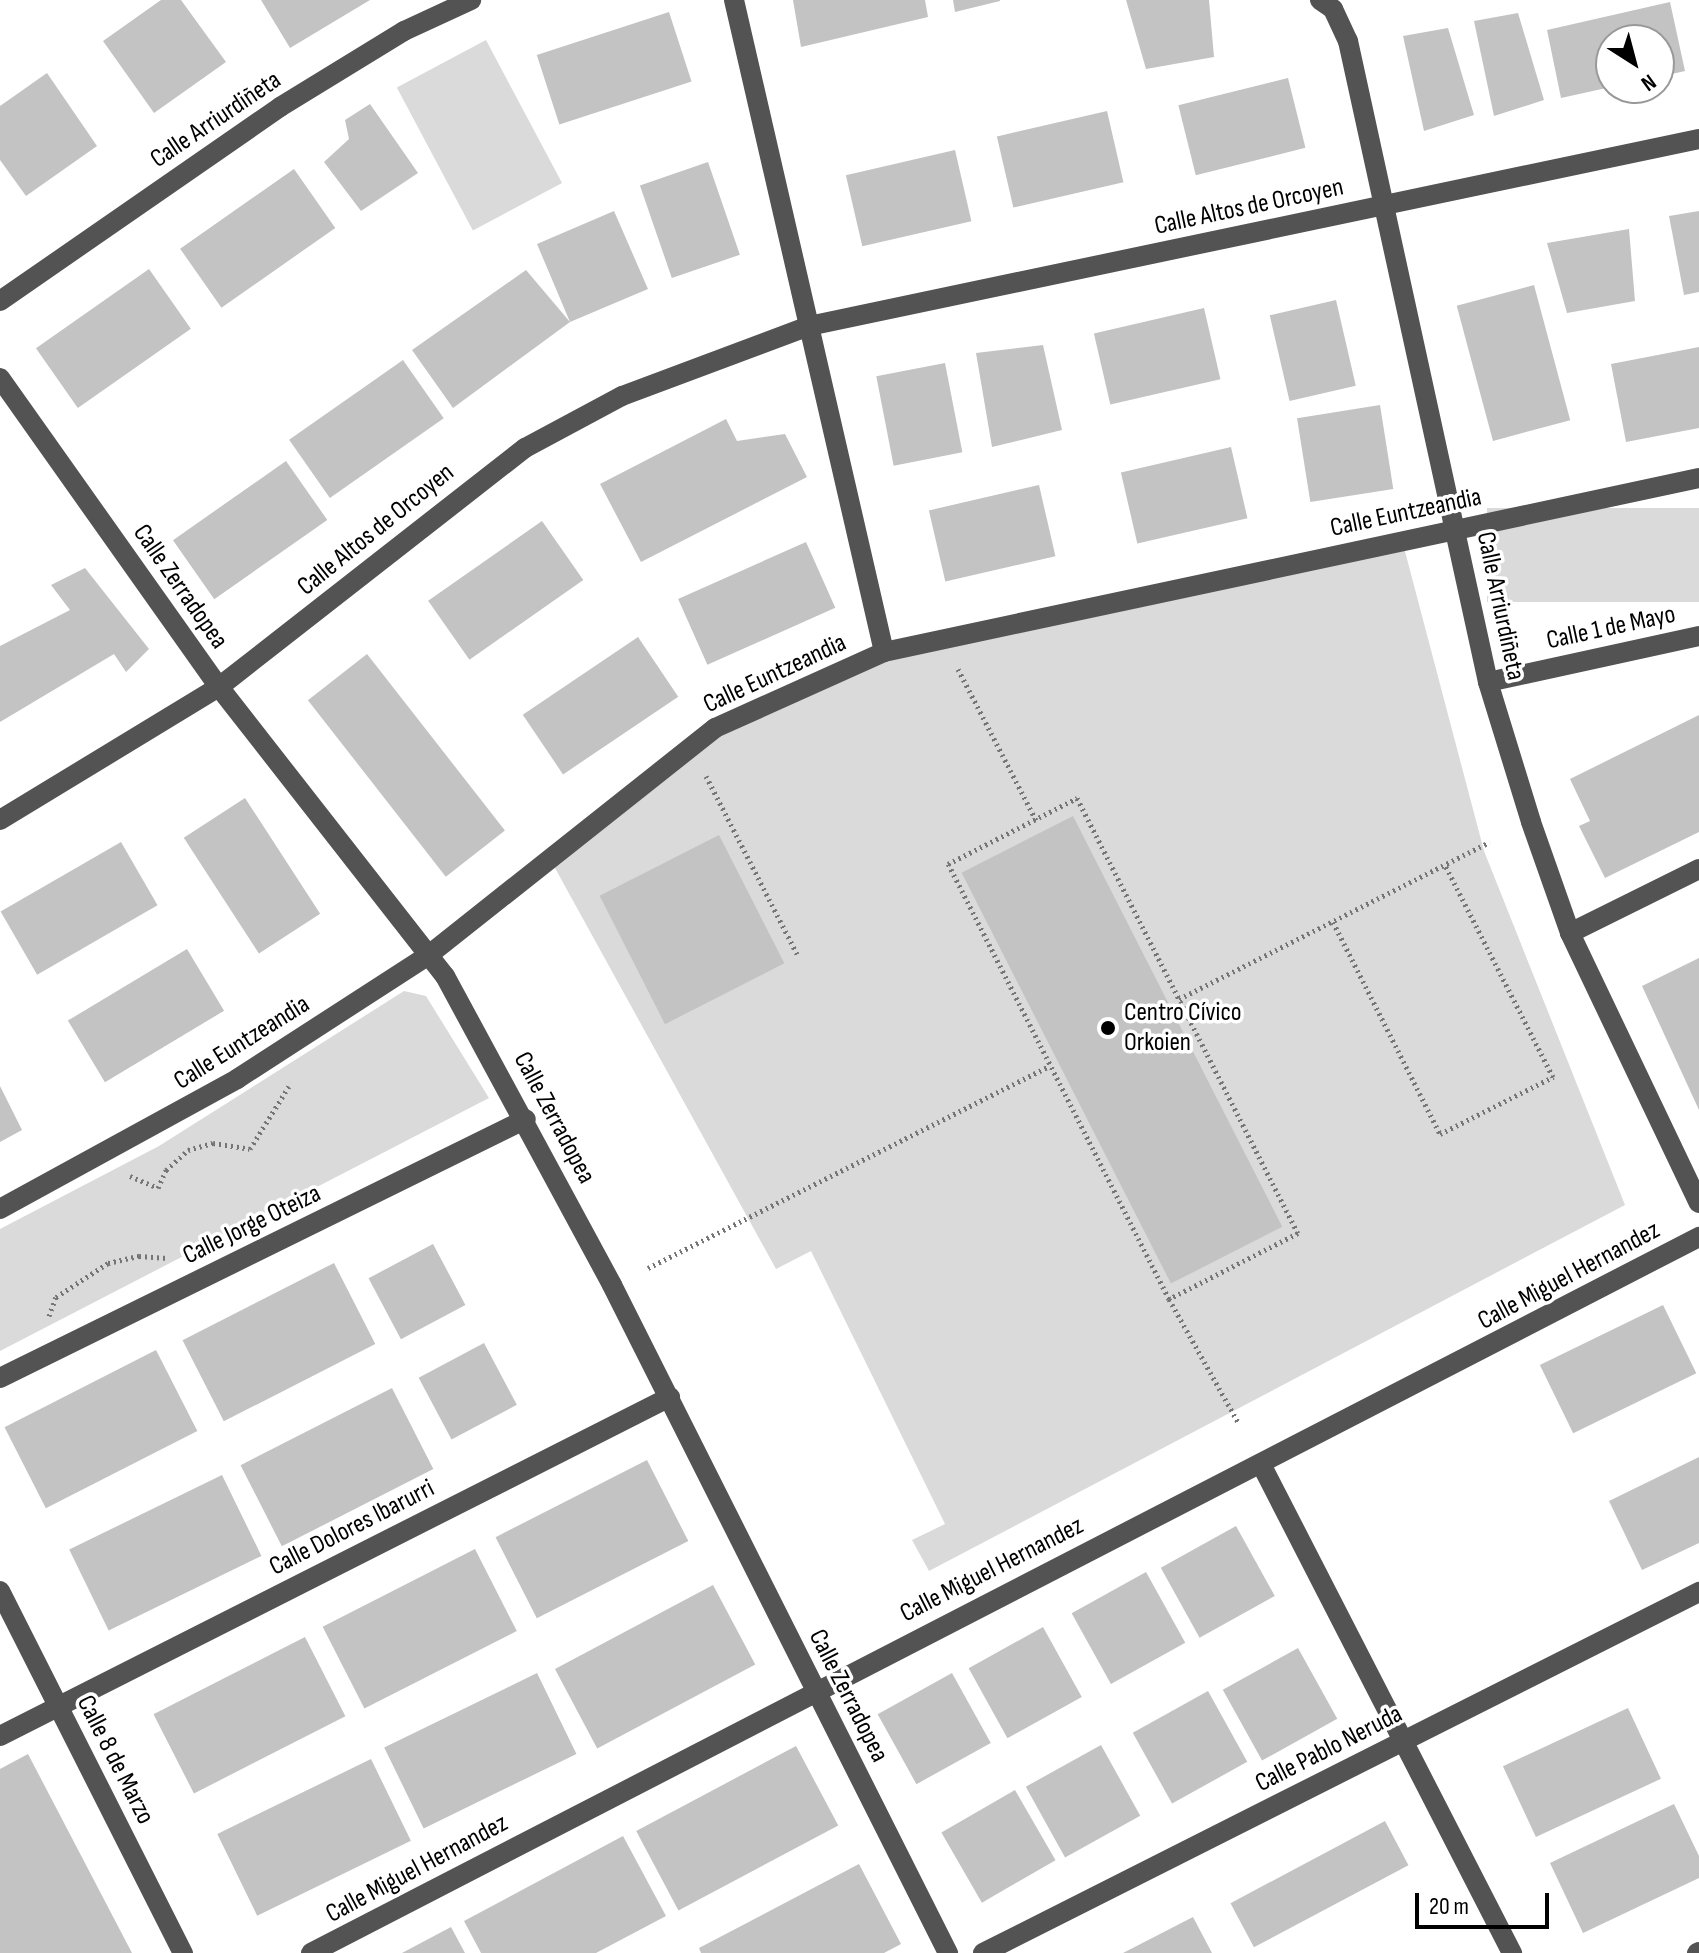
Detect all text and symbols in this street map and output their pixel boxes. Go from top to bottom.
north arrow [1595,24,1675,104]
street label: Calle Arriurdiñeta [145,65,287,175]
text: N [1636,68,1661,97]
street label: Calle Altos de Orcoyen [1152,172,1346,242]
street label: Calle Altos de Orcoyen [291,457,461,603]
street label: Calle Euntzeandia [1328,482,1484,544]
street label: Calle Zerradopea [126,519,234,655]
street label: Calle Arriurdiñeta [1469,529,1531,683]
street label: Calle 1 de Mayo [1544,599,1678,657]
street label: Calle Euntzeandia [699,627,851,721]
street label: Calle Euntzeandia [169,989,315,1097]
place label: Centro Cívico Orkoien [1124,997,1241,1058]
marker: Centro Cívico Orkoien [1099,1019,1117,1037]
street label: Calle Zerradopea [506,1047,602,1189]
street label: Calle Jorge Oteiza [178,1178,326,1272]
street label: Calle Miguel Hernandez [1473,1215,1665,1337]
street label: Calle Dolores Ibarurri [264,1473,440,1583]
street label: Calle Miguel Hernandez [895,1510,1089,1630]
street label: Calle Zerradopea [801,1625,895,1767]
street label: Calle 8 de Marzo [69,1691,161,1829]
street label: Calle Pablo Neruda [1250,1699,1408,1799]
street label: Calle Miguel Hernandez [321,1808,513,1930]
scale bar [1419,1877,1553,1927]
text: 20 m [1429,1892,1469,1921]

